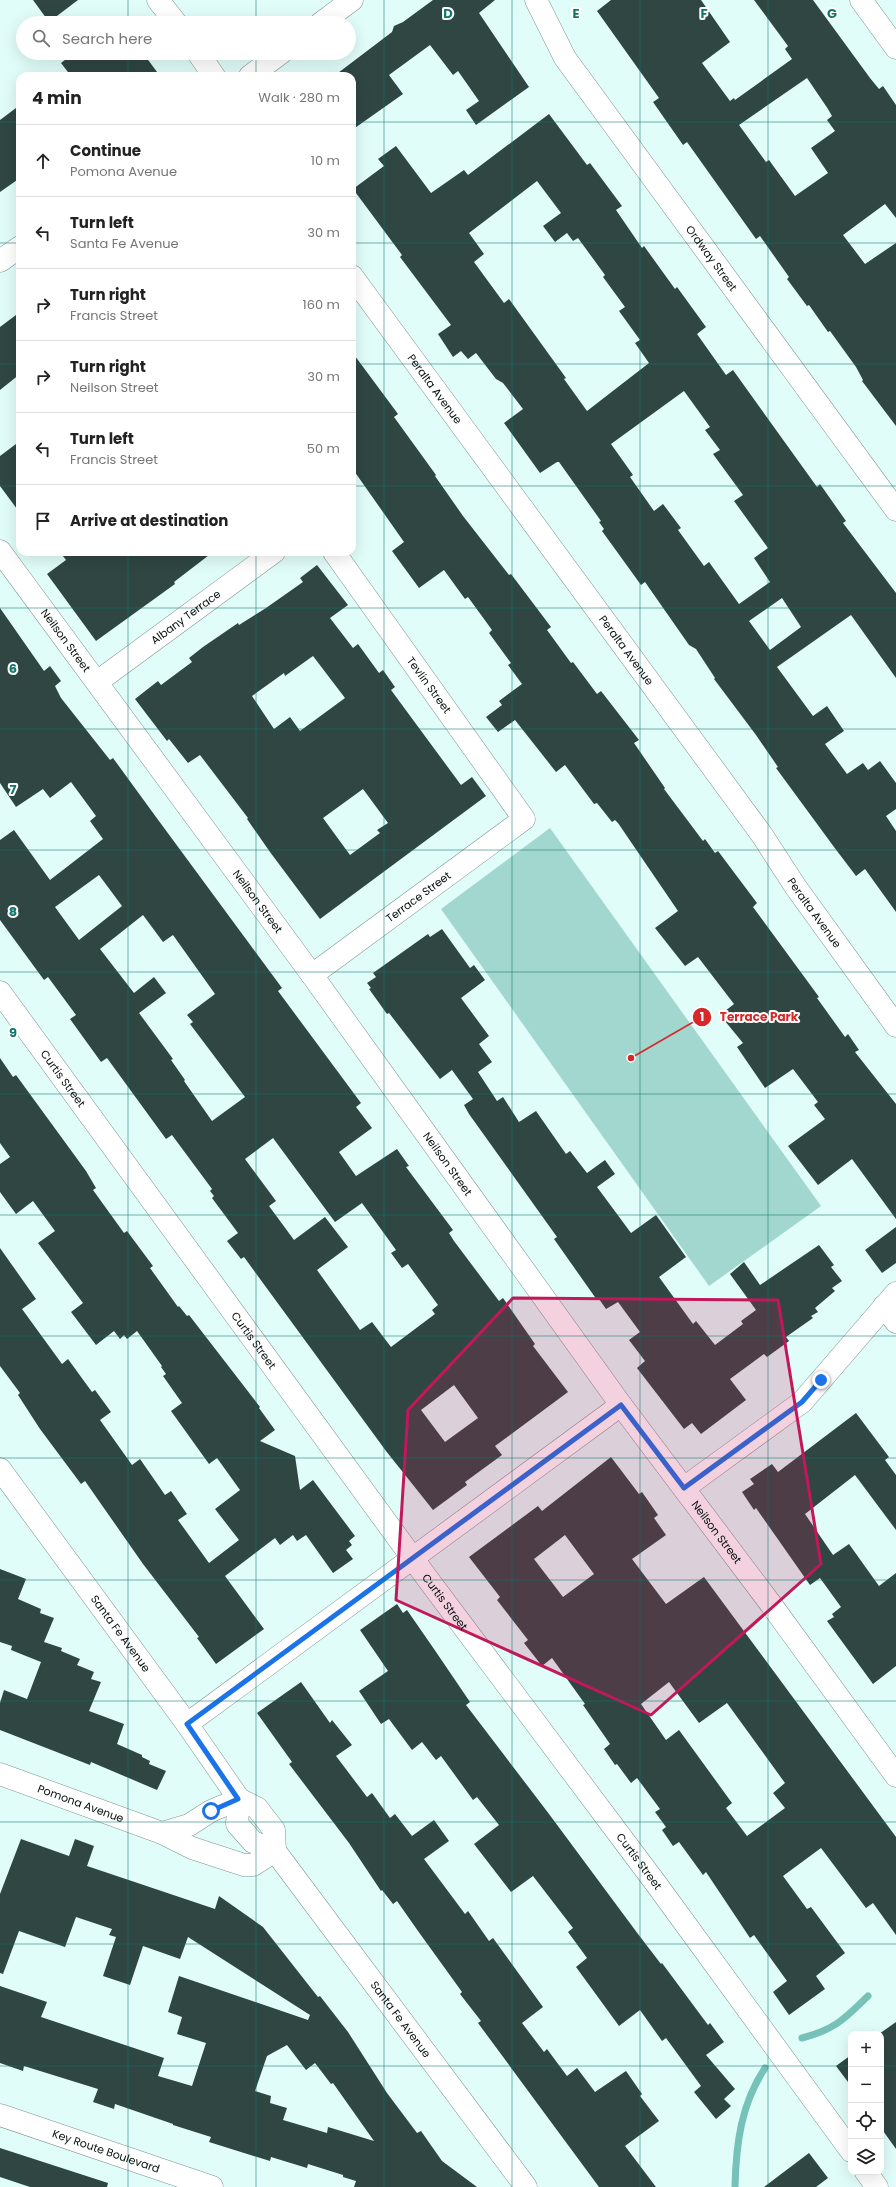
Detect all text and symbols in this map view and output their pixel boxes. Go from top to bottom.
text: D [443,4,453,23]
text: E [572,4,580,23]
text: F [700,4,708,23]
text: G [827,4,837,23]
search box [16,16,356,60]
icon: search [30,27,52,49]
text: Search here [62,28,152,49]
text: 4 min [32,86,82,110]
text: Walk · 280 m [258,88,340,107]
text: Continue [70,140,141,161]
icon: ahead [32,150,54,172]
text: 10 m [311,151,340,170]
text: Pomona Avenue [70,162,177,181]
text: Turn left [70,212,134,233]
icon: left [32,222,54,244]
street label: Ordway Street [682,222,741,294]
text: 30 m [307,223,340,242]
text: Santa Fe Avenue [70,234,179,253]
text: Turn right [70,284,146,305]
icon: right [32,294,54,316]
text: 160 m [303,295,340,314]
text: Francis Street [70,306,158,325]
street label: Peralta Avenue [404,351,466,427]
text: Turn right [70,356,146,377]
icon: right [32,366,54,388]
text: 30 m [307,367,340,386]
text: Neilson Street [70,378,159,397]
text: Turn left [70,428,134,449]
icon: left [32,438,54,460]
text: 50 m [307,439,340,458]
text: Francis Street [70,450,158,469]
icon: arrive [32,510,54,532]
text: Arrive at destination [70,510,228,531]
street label: Albany Terrace [147,586,224,648]
street label: Neilson Street [37,605,94,675]
street label: Peralta Avenue [595,612,658,689]
street label: Tevlin Street [403,653,455,717]
text: 6 [9,659,17,678]
text: 7 [10,780,17,799]
street label: Neilson Street [229,866,286,936]
street label: Terrace Street [383,867,454,926]
street label: Peralta Avenue [784,874,845,951]
text: 8 [9,902,17,921]
callout: Terrace Park [692,1005,806,1029]
text: 1 [700,1008,704,1025]
text: Terrace Park [720,1008,799,1025]
text: 9 [9,1023,17,1042]
street label: Curtis Street [37,1047,89,1110]
street label: Neilson Street [419,1129,476,1199]
street label: Curtis Street [228,1308,280,1372]
route end [812,1371,830,1389]
street label: Neilson Street [688,1497,746,1567]
street label: Curtis Street [418,1570,472,1634]
street label: Santa Fe Avenue [87,1592,154,1675]
street label: Pomona Avenue [36,1780,126,1827]
route start [202,1802,220,1820]
street label: Curtis Street [613,1830,666,1893]
street label: Santa Fe Avenue [367,1978,435,2061]
map controls [848,2031,884,2175]
button: + [848,2031,884,2067]
button: − [848,2067,884,2103]
button: locate [848,2103,884,2139]
street label: Key Route Boulevard [50,2125,162,2177]
button: layers [848,2139,884,2175]

